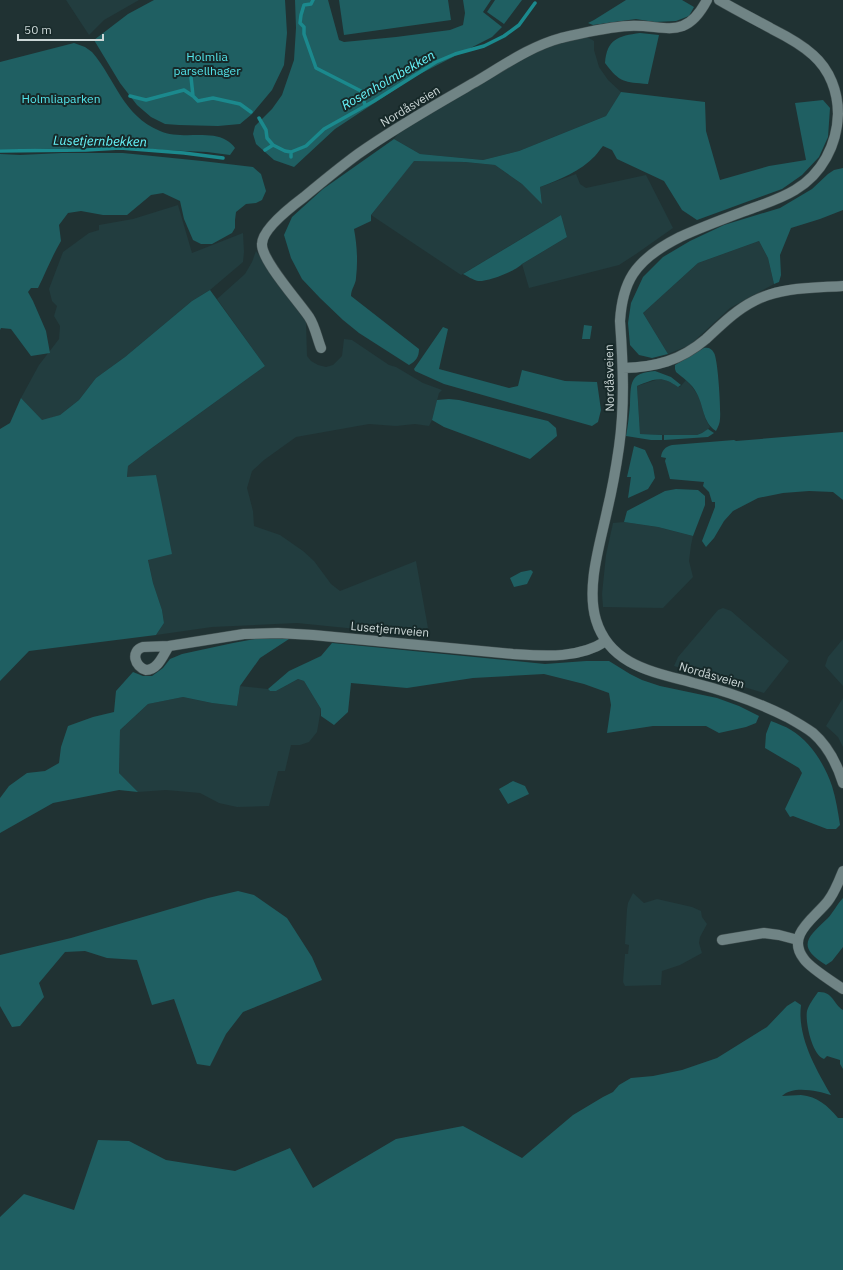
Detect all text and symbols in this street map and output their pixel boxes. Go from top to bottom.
scale bar [18,16,103,42]
text: 50 m [24,22,52,37]
water label: Rosenholmbekken [338,46,438,114]
park label: Holmlia parsellhager [173,49,241,78]
street label: Nordåsveien [377,82,443,130]
park label: Holmliaparken [22,91,100,106]
water label: Lusetjernbekken [53,132,147,150]
street label: Nordåsveien [601,344,617,412]
street label: Lusetjernveien [350,618,430,640]
street label: Nordåsveien [678,659,746,691]

